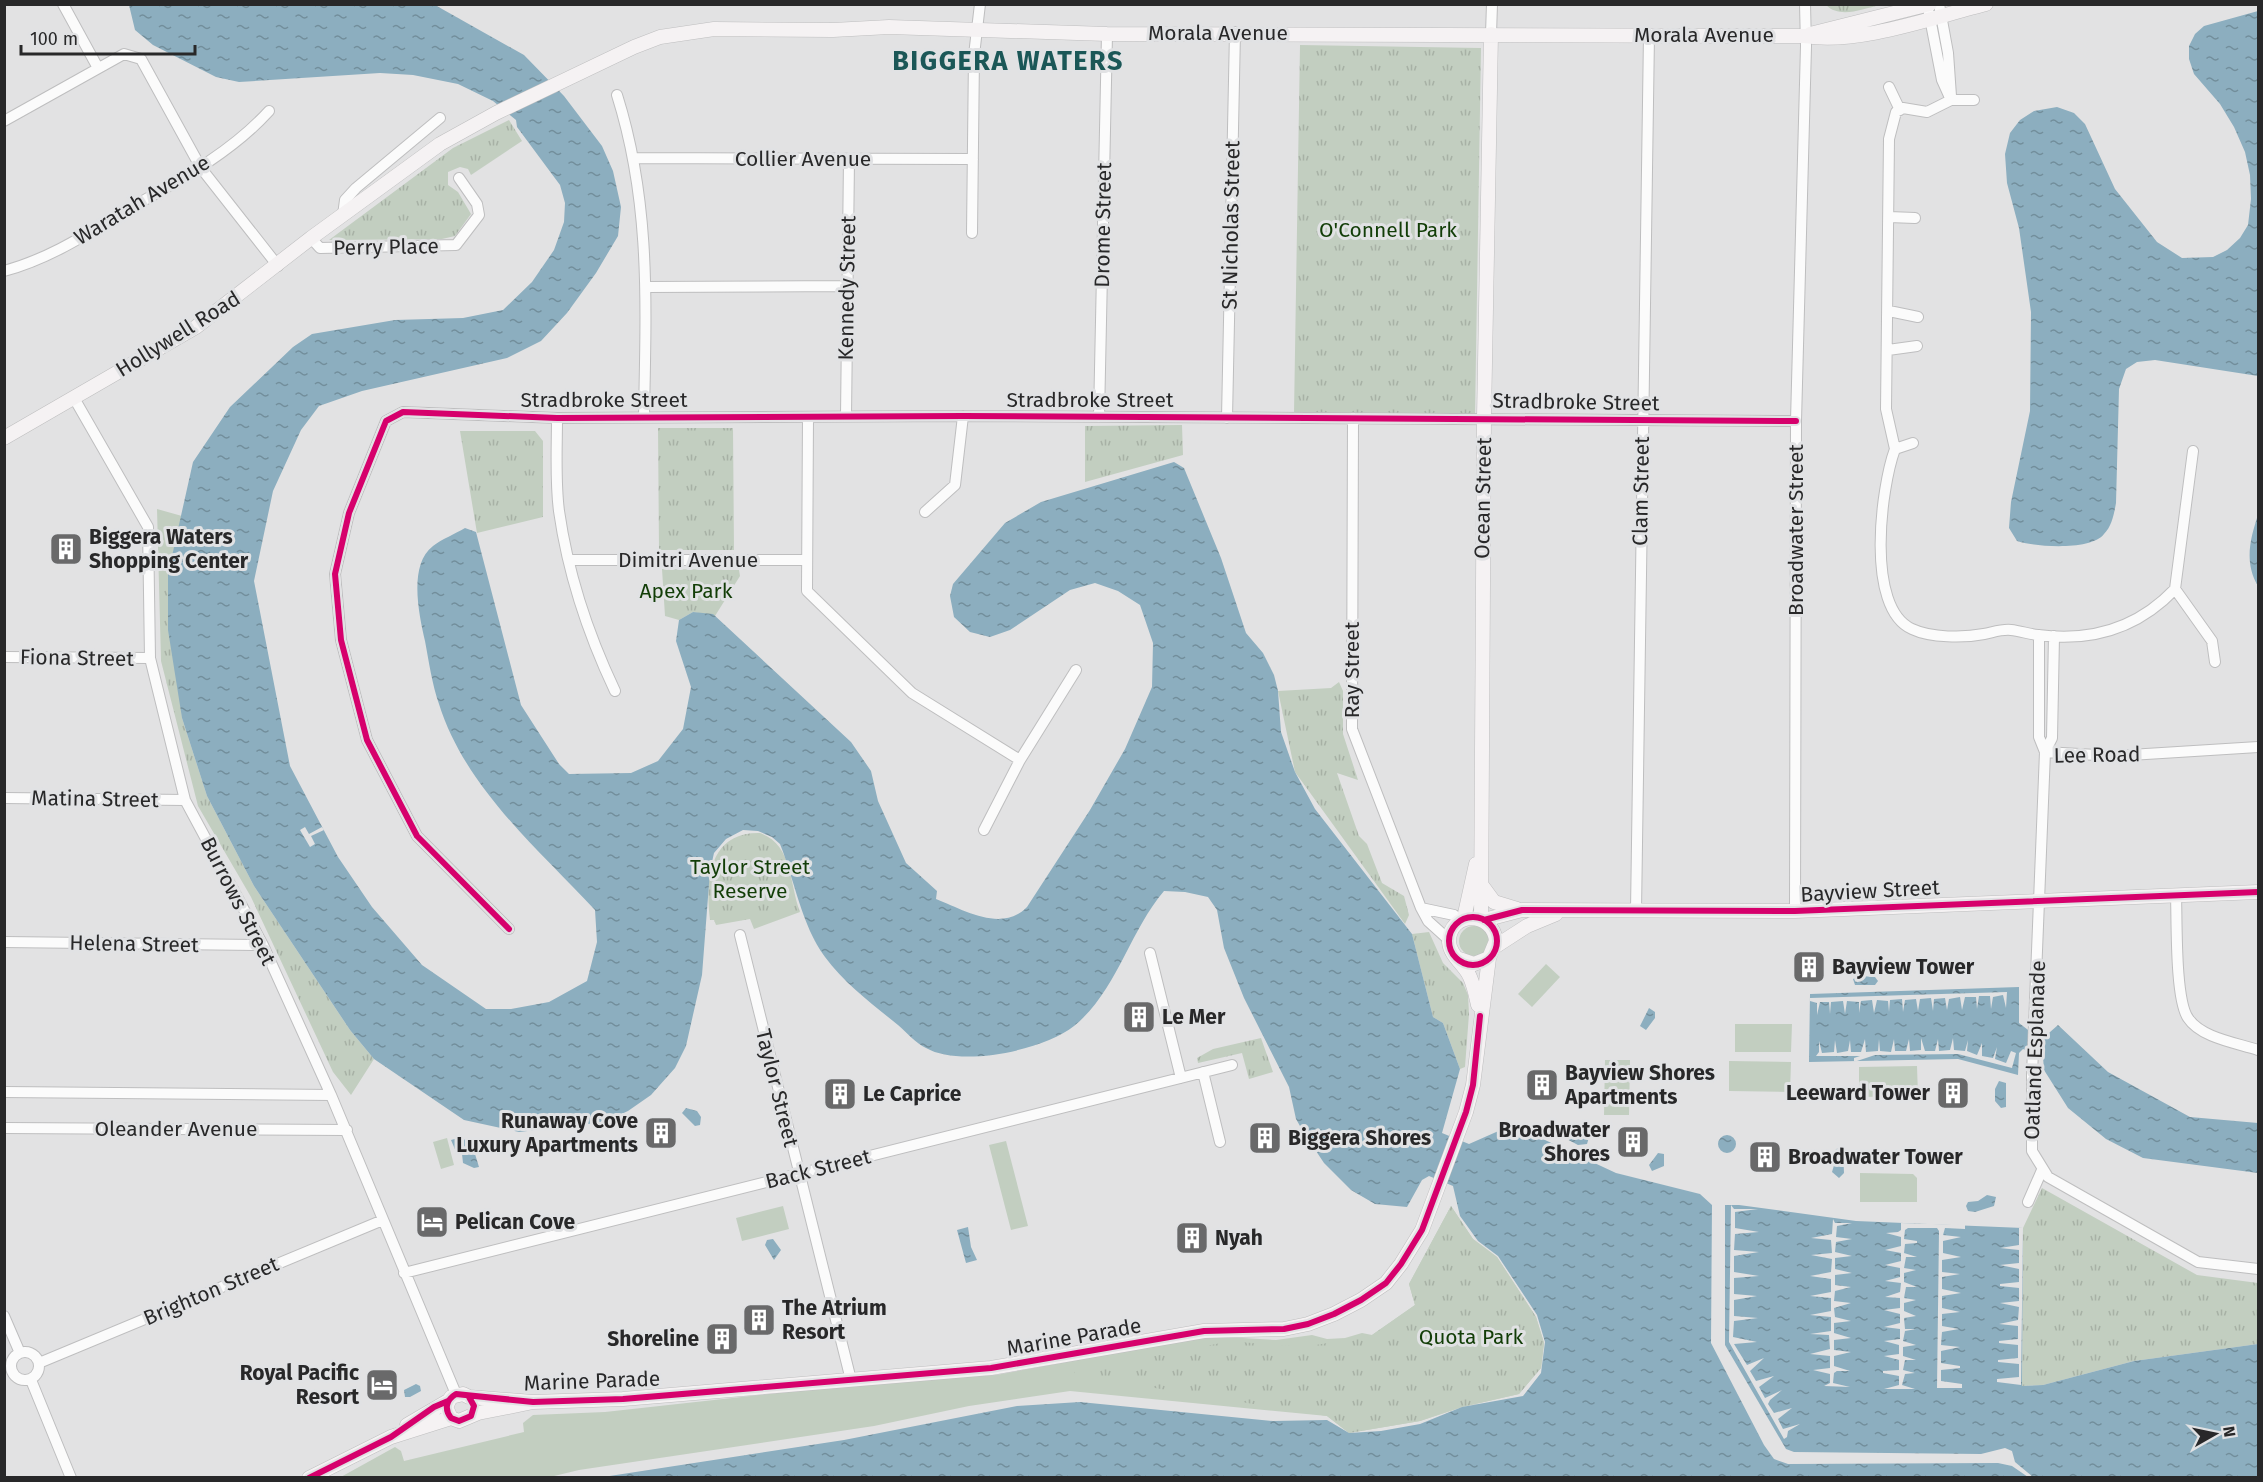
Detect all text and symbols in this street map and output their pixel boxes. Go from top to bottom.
scale bar [21,18,195,56]
street label: Morala Avenue [1148,20,1288,46]
street label: Morala Avenue [1634,22,1774,48]
text: 100 m [30,28,78,50]
district label: BIGGERA WATERS [892,45,1124,77]
street label: St Nicholas Street [1217,140,1245,310]
street label: Collier Avenue [735,146,871,172]
street label: Waratah Avenue [70,149,214,251]
street label: Drome Street [1089,162,1117,288]
street label: Kennedy Street [833,215,861,361]
park label: O'Connell Park [1319,217,1457,243]
street label: Perry Place [333,233,439,261]
street label: Hollywell Road [111,285,245,383]
street label: Stradbroke Street [520,387,688,413]
street label: Stradbroke Street [1006,387,1174,413]
street label: Stradbroke Street [1492,388,1660,416]
street label: Clam Street [1627,436,1655,546]
street label: Ocean Street [1469,437,1497,559]
street label: Broadwater Street [1783,444,1809,616]
place label: Biggera Waters Shopping Center [89,524,249,574]
building icon: Biggera Waters Shopping Center [48,531,84,567]
street label: Dimitri Avenue [618,547,758,573]
park label: Apex Park [640,578,733,604]
street label: Ray Street [1339,621,1365,718]
street label: Fiona Street [20,644,135,672]
street label: Lee Road [2053,741,2141,769]
street label: Matina Street [31,785,159,813]
street label: Burrows Street [195,833,282,970]
park label: Taylor Street Reserve [690,854,811,904]
street label: Bayview Street [1800,874,1941,908]
street label: Helena Street [69,930,199,958]
building icon: Bayview Tower [1791,949,1827,985]
place label: Bayview Tower [1832,954,1975,980]
street label: Oatland Esplanade [2019,960,2051,1140]
building icon: Le Mer [1121,999,1157,1035]
place label: Le Mer [1162,1004,1226,1030]
street label: Taylor Street [750,1027,804,1150]
place label: Bayview Shores Apartments [1564,1060,1715,1110]
building icon: Bayview Shores Apartments [1524,1067,1560,1103]
building icon: Leeward Tower [1935,1075,1971,1111]
building icon: Le Caprice [822,1076,858,1112]
place label: Leeward Tower [1786,1080,1931,1106]
place label: Le Caprice [863,1081,962,1107]
place label: Runaway Cove Luxury Apartments [456,1108,638,1158]
building icon: Runaway Cove Luxury Apartments [643,1115,679,1151]
street label: Oleander Avenue [95,1116,257,1142]
place label: Broadwater Shores [1498,1117,1611,1167]
building icon: Biggera Shores [1247,1120,1283,1156]
building icon: Broadwater Shores [1615,1124,1651,1160]
place label: Biggera Shores [1288,1125,1431,1151]
building icon: Broadwater Tower [1747,1139,1783,1175]
street label: Back Street [763,1143,874,1195]
place label: Broadwater Tower [1788,1144,1963,1170]
hotel icon: Pelican Cove [414,1204,450,1240]
place label: Pelican Cove [455,1209,576,1235]
building icon: Nyah [1174,1220,1210,1256]
place label: Nyah [1215,1225,1263,1251]
street label: Brighton Street [139,1251,283,1331]
place label: The Atrium Resort [782,1295,887,1345]
building icon: The Atrium Resort [741,1302,777,1338]
street label: Marine Parade [1005,1312,1143,1362]
building icon: Shoreline [704,1321,740,1357]
park label: Quota Park [1419,1324,1524,1350]
place label: Shoreline [607,1326,699,1352]
place label: Royal Pacific Resort [240,1360,360,1410]
street label: Marine Parade [523,1366,661,1396]
hotel icon: Royal Pacific Resort [364,1367,400,1403]
north arrow [2185,1404,2245,1464]
text: N [2219,1425,2240,1438]

